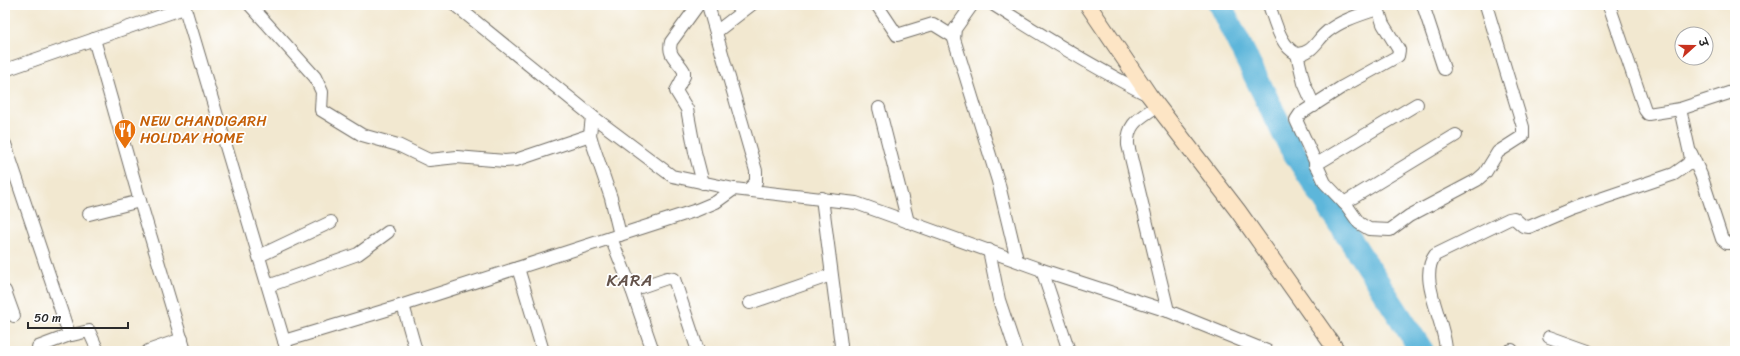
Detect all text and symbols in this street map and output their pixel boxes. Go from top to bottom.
north arrow [1674,26,1714,66]
text: उ [1692,35,1714,51]
place label: NEW CHANDIGARH HOLIDAY HOME [140,108,267,151]
restaurant icon: NEW CHANDIGARH HOLIDAY HOME [112,117,138,150]
district label: KARA [607,265,653,295]
scale bar [28,304,128,330]
text: 50 m [34,307,61,329]

